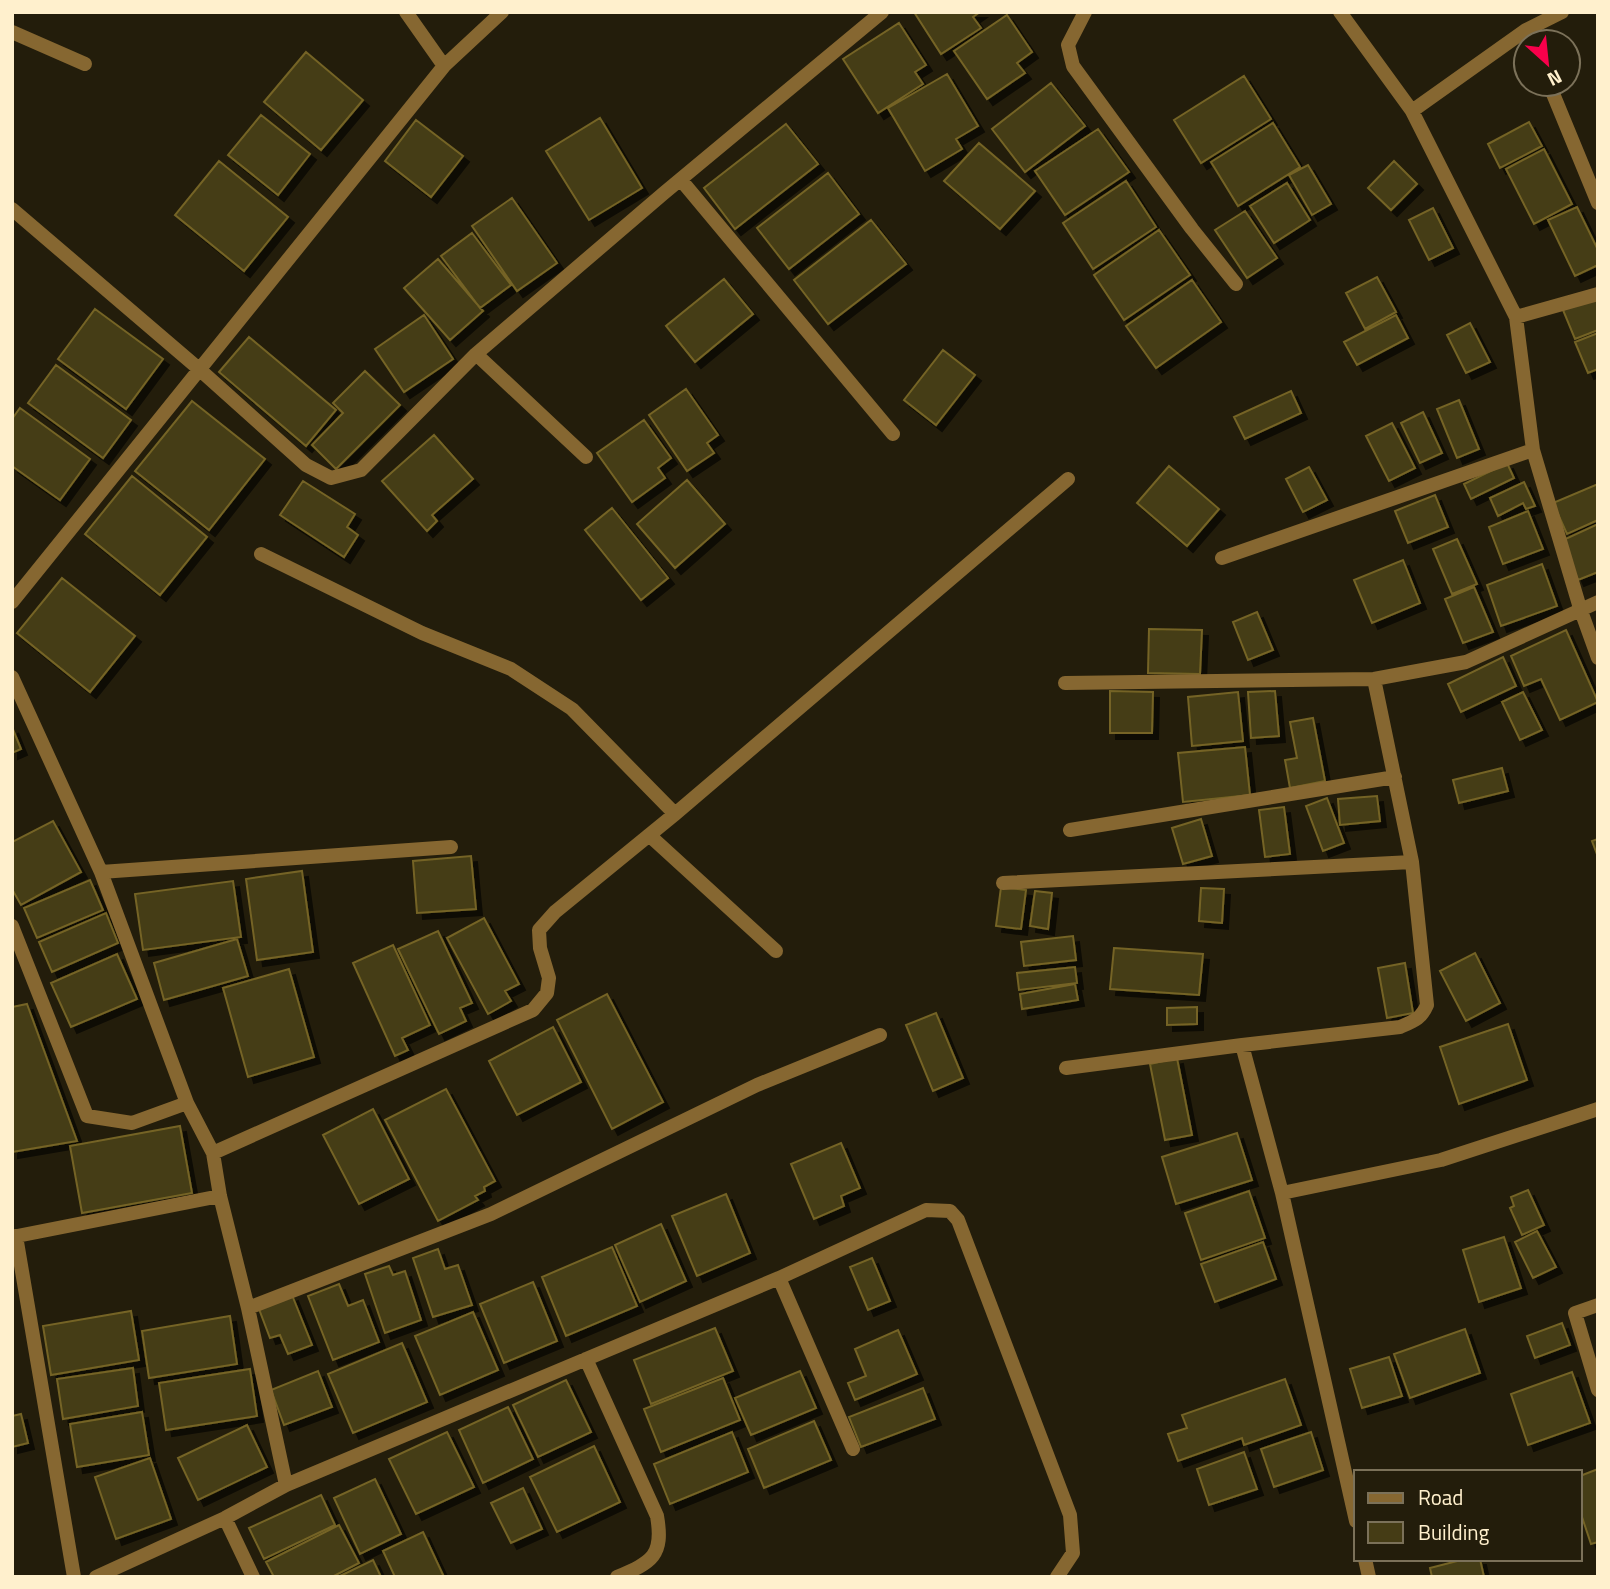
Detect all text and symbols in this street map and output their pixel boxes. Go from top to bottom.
north arrow [1512,28,1582,98]
text: N [1542,63,1567,95]
legend [1354,1470,1582,1561]
text: Road [1418,1481,1463,1513]
text: Building [1418,1516,1490,1548]

